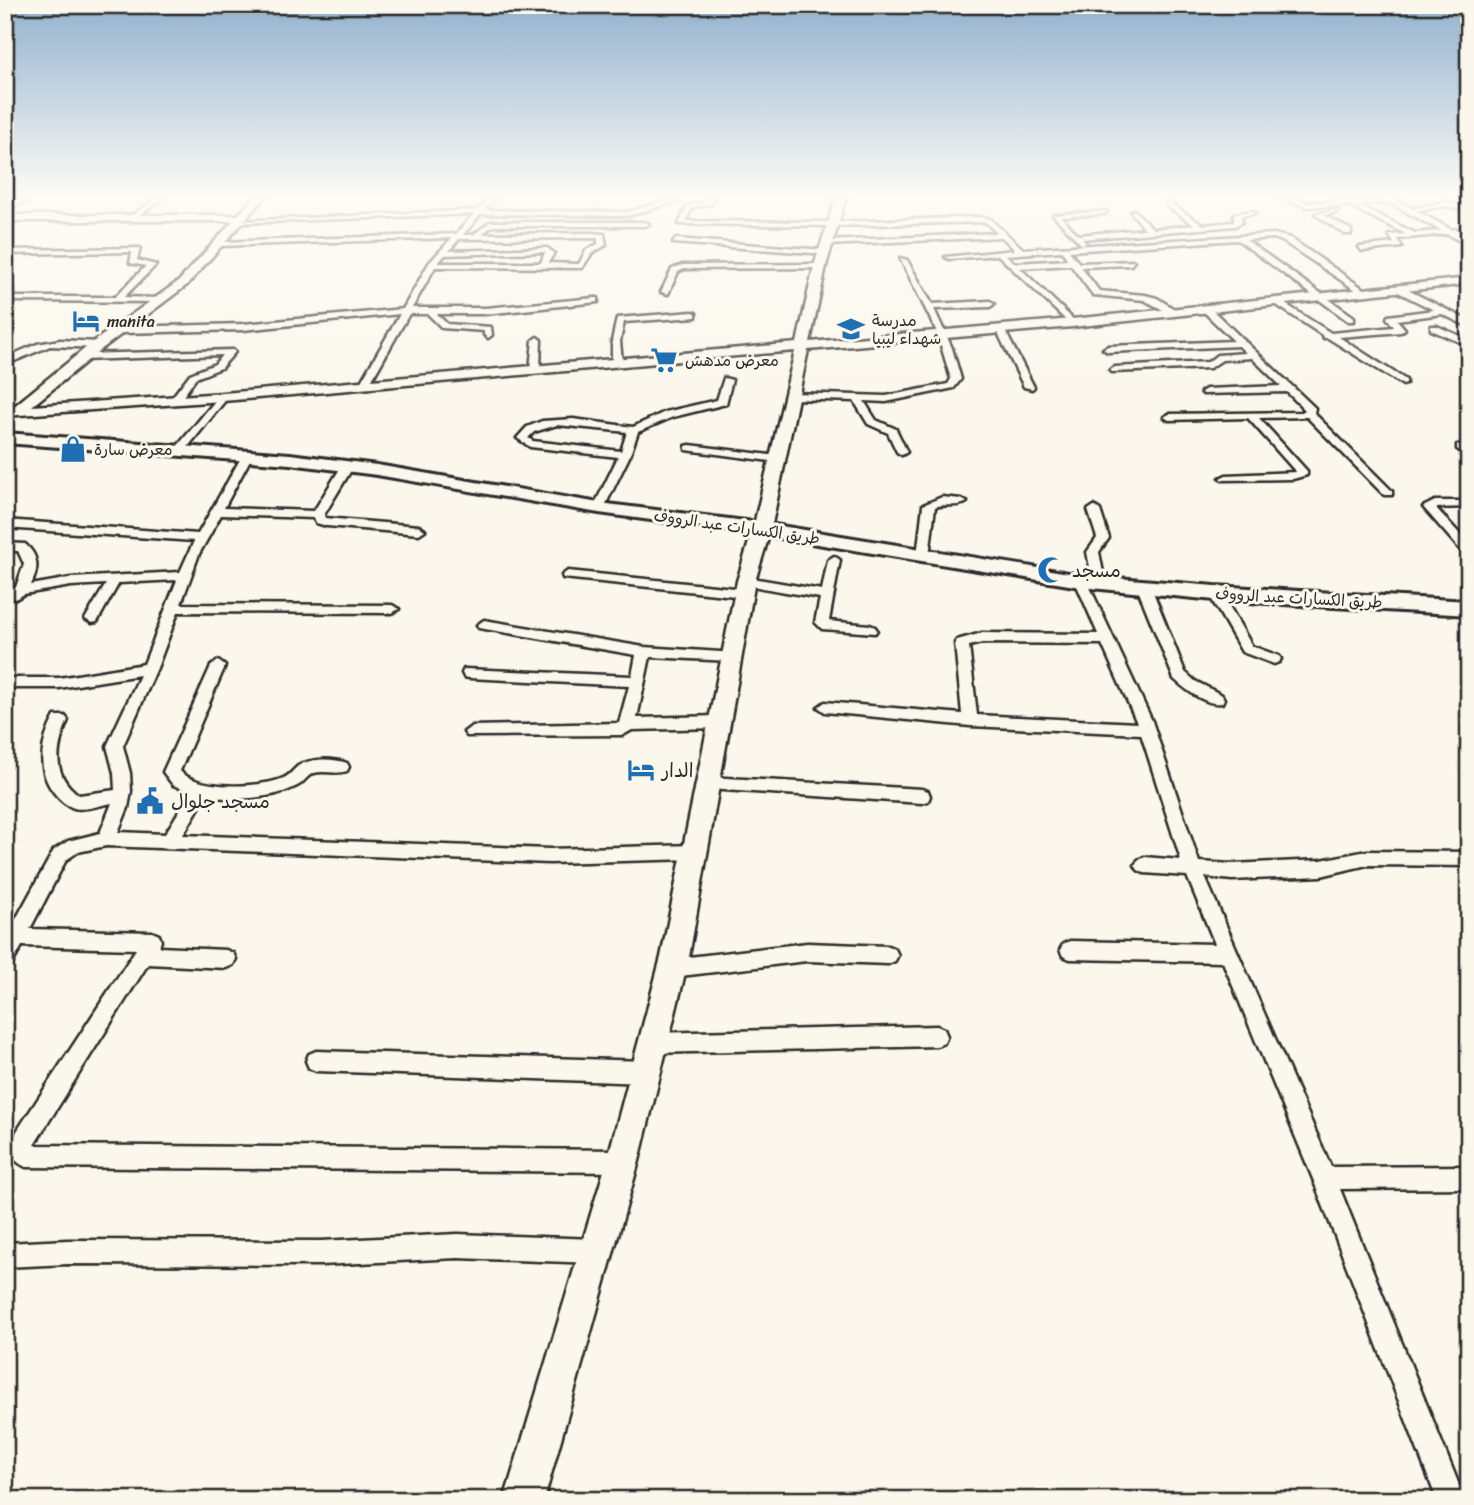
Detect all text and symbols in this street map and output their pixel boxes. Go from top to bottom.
hotel icon: manita [71,306,101,336]
place label: مدرسة شهداء ليبيا [872,306,941,353]
place label: manita [107,307,155,336]
school or university icon: مدرسة شهداء ليبيا [836,314,866,344]
supermarket icon: معرض مدهش [649,345,679,375]
place label: معرض مدهش [685,346,779,375]
shop icon: معرض سارة [58,434,88,464]
place label: معرض سارة [94,435,173,464]
street label: طريق الكسارات عبد الرووف [652,501,822,553]
place label: مسجد [1072,554,1121,587]
mosque icon: مسجد [1036,555,1066,585]
street label: طريق الكسارات عبد الرووف [1215,579,1383,617]
place label: الدار [660,754,693,787]
hotel icon: الدار [626,755,656,785]
place label: مسجد جلوال [171,785,270,818]
public building icon: مسجد جلوال [135,786,165,816]

